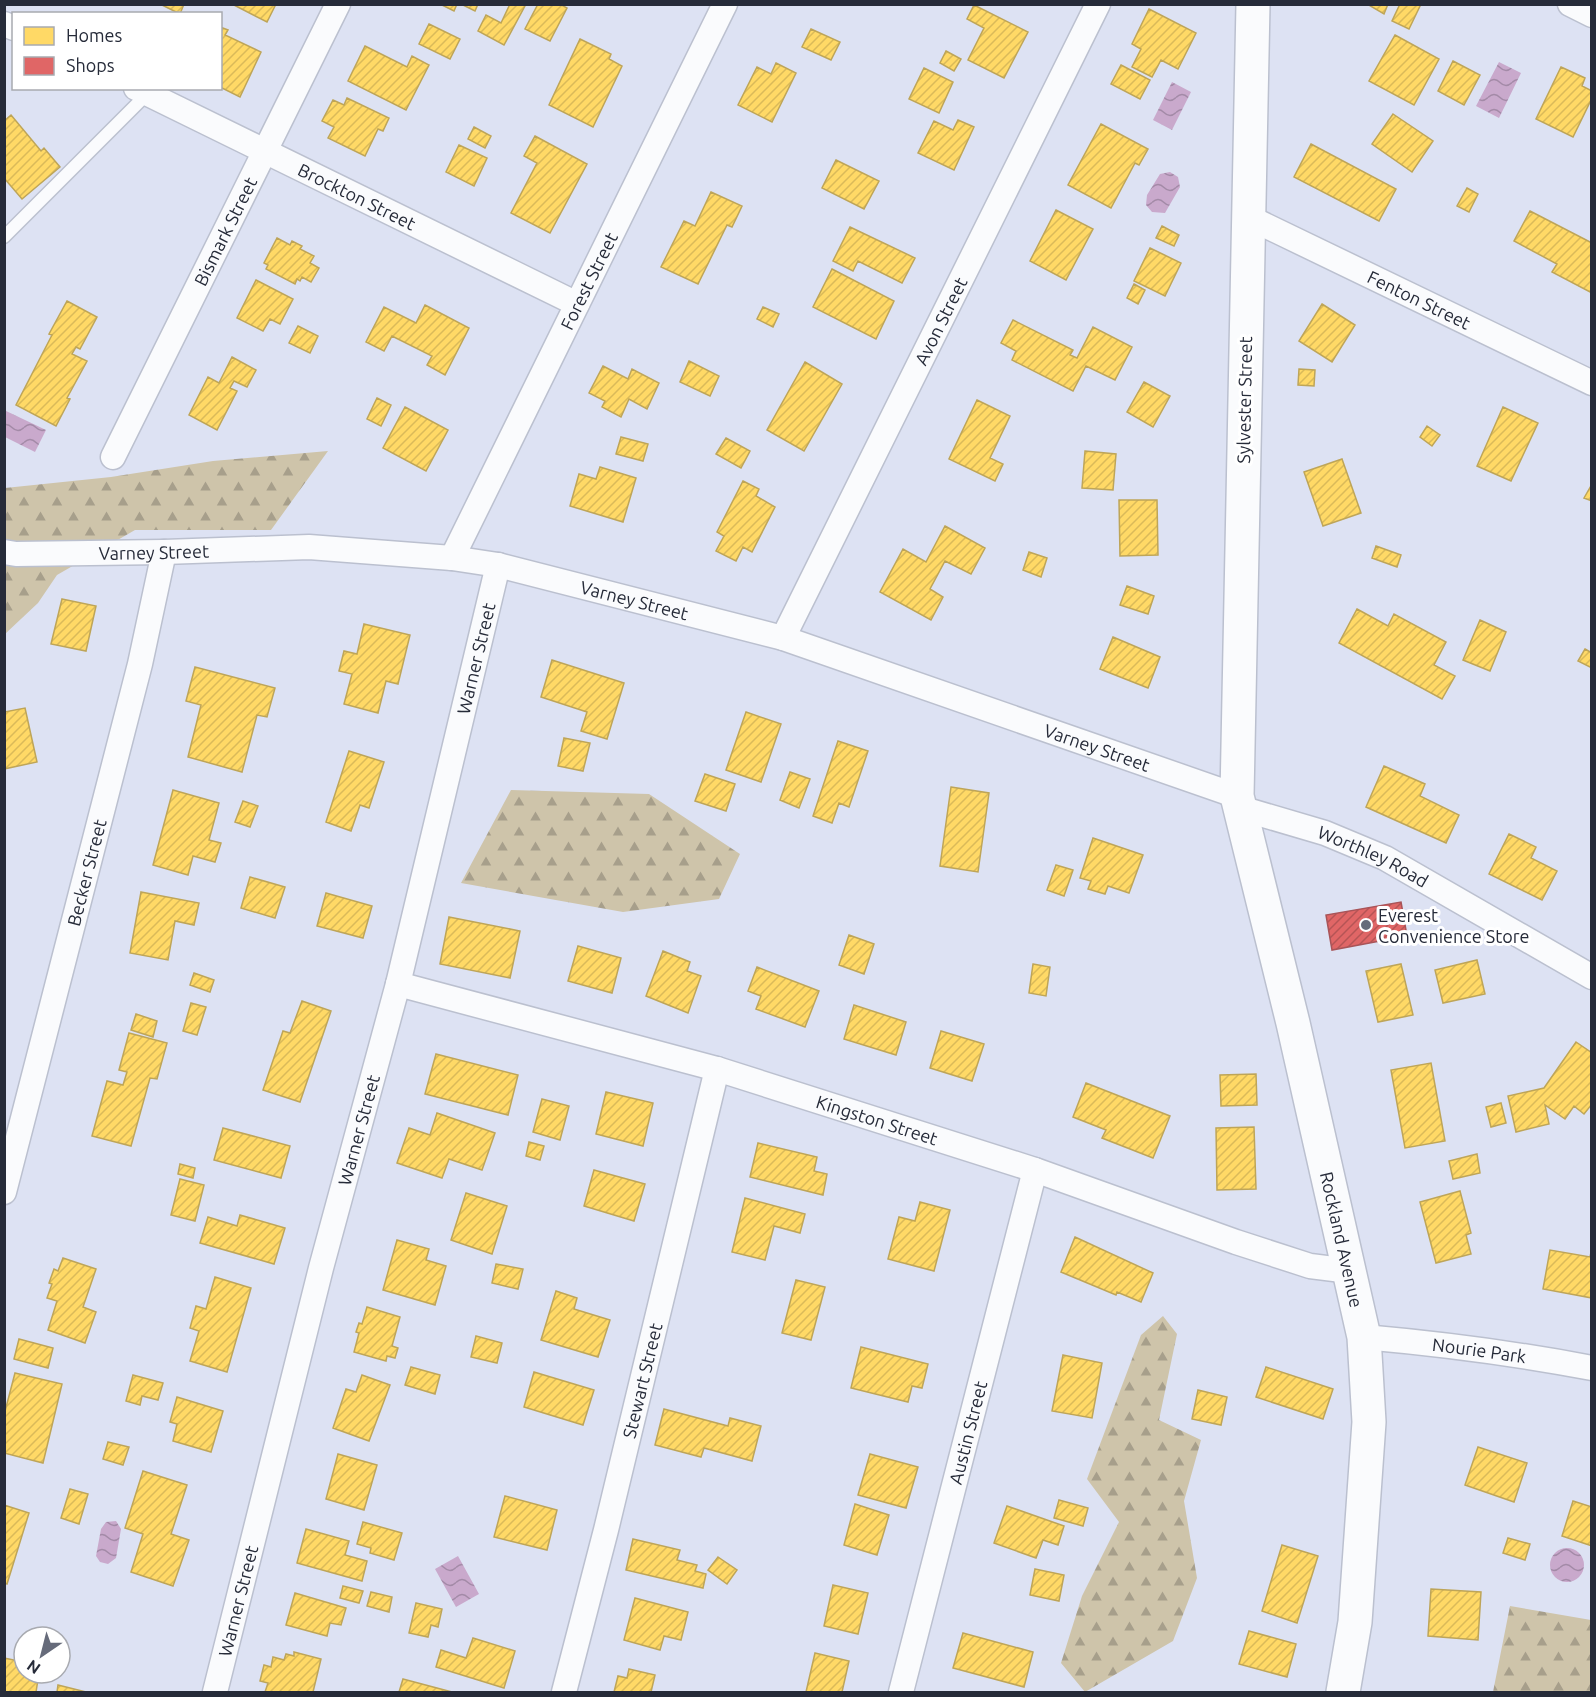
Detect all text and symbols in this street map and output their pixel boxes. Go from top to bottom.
legend [12,12,222,90]
text: Homes [66,25,123,45]
text: Shops [66,55,115,75]
street label: Brockton Street [295,159,419,233]
street label: Bismark Street [190,174,260,289]
street label: Forest Street [556,229,621,333]
street label: Fenton Street [1364,266,1474,333]
street label: Avon Street [910,274,971,368]
street label: Sylvester Street [1233,336,1255,464]
street label: Varney Street [98,540,209,563]
street label: Varney Street [578,577,690,623]
street label: Warner Street [453,601,499,716]
street label: Varney Street [1042,720,1153,775]
street label: Becker Street [63,817,110,928]
street label: Worthley Road [1315,821,1432,891]
place label: Everest Convenience Store [1378,905,1529,946]
marker: Everest Convenience Store [1359,918,1373,932]
street label: Warner Street [334,1072,383,1188]
street label: Kingston Street [814,1091,940,1148]
street label: Rockland Avenue [1317,1170,1367,1309]
street label: Stewart Street [618,1321,665,1440]
street label: Nourie Park [1431,1334,1528,1366]
street label: Austin Street [945,1379,990,1486]
street label: Warner Street [214,1543,261,1658]
north arrow [12,1625,72,1685]
text: N [23,1656,43,1678]

